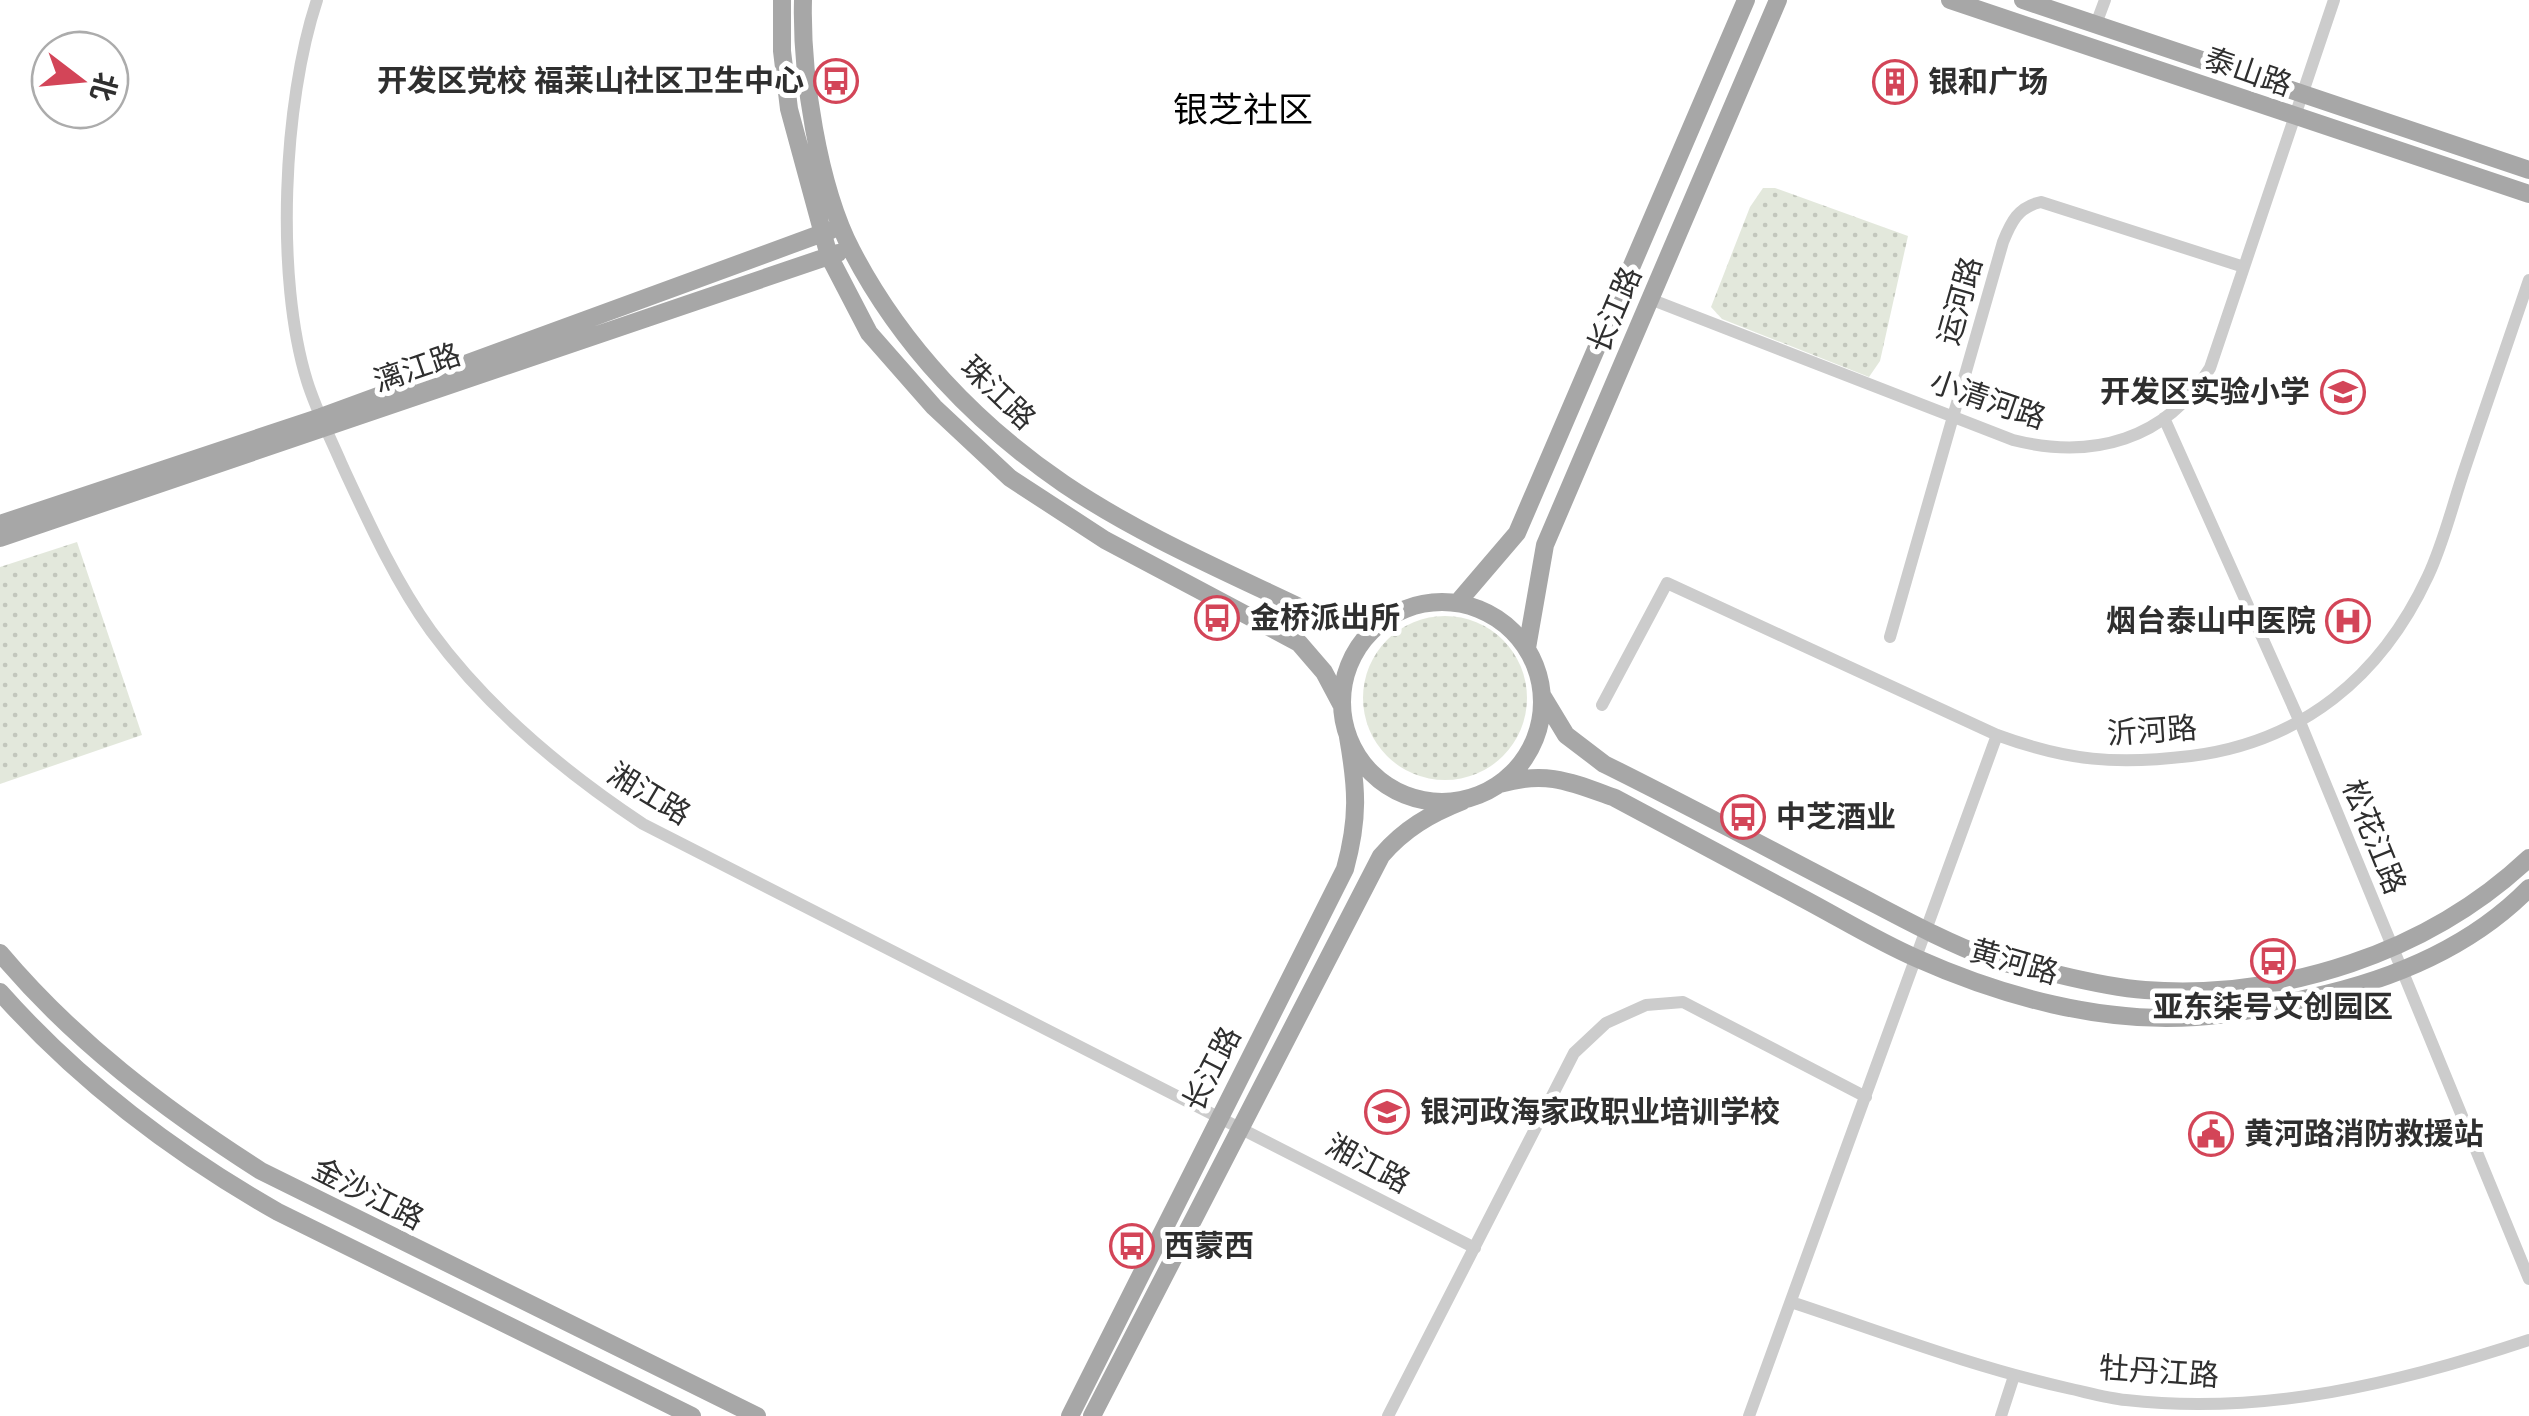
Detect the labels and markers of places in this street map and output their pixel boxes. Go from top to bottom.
bus stop icon: 开发区党校 福莱山社区卫生中心 [813,58,859,104]
building icon: 银和广场 [1872,59,1918,105]
place label: 开发区党校 福莱山社区卫生中心 [377,63,804,99]
place label: 银和广场 [1928,64,2048,100]
school or university icon: 开发区实验小学 [2320,369,2366,415]
place label: 开发区实验小学 [2100,374,2310,410]
bus stop icon: 金桥派出所 [1194,595,1240,641]
hospital icon: 烟台泰山中医院 [2325,598,2371,644]
place label: 金桥派出所 [1250,600,1400,636]
place label: 烟台泰山中医院 [2106,603,2316,639]
bus stop icon: 中芝酒业 [1720,794,1766,840]
place label: 中芝酒业 [1776,799,1896,835]
bus stop icon: 亚东柒号文创园区 [2250,938,2296,984]
place label: 亚东柒号文创园区 [2153,989,2393,1025]
school or university icon: 银河政海家政职业培训学校 [1364,1089,1410,1135]
place label: 银河政海家政职业培训学校 [1420,1094,1780,1130]
public building icon: 黄河路消防救援站 [2188,1111,2234,1157]
place label: 黄河路消防救援站 [2244,1116,2484,1152]
bus stop icon: 西蒙西 [1109,1223,1155,1269]
place label: 西蒙西 [1164,1228,1254,1264]

